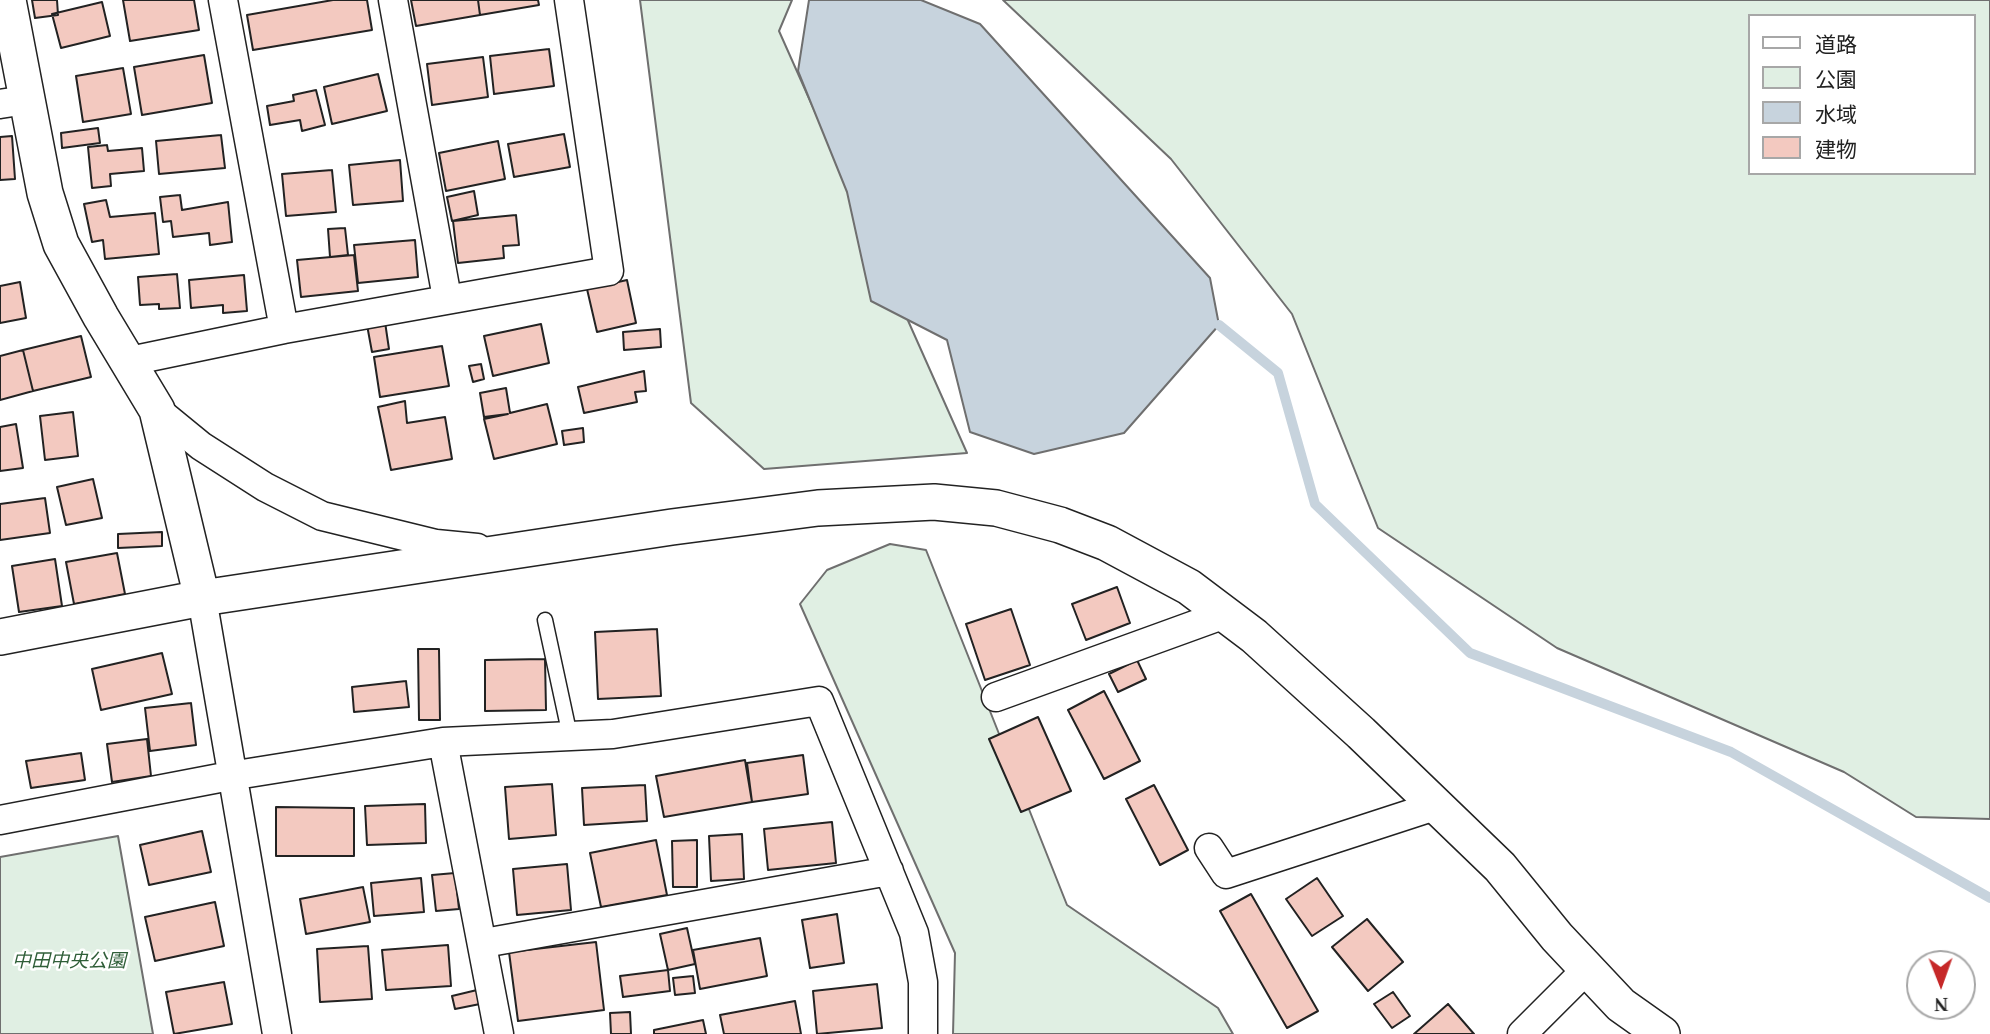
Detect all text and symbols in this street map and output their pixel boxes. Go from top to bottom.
legend [1748,14,1976,175]
text: 道路 [1815,33,1857,57]
text: 公園 [1815,68,1857,92]
text: 水域 [1815,103,1857,127]
text: 建物 [1815,138,1857,162]
north arrow [1906,950,1976,1020]
park label: 中田中央公園 [12,951,126,973]
text: N [1934,994,1948,1015]

